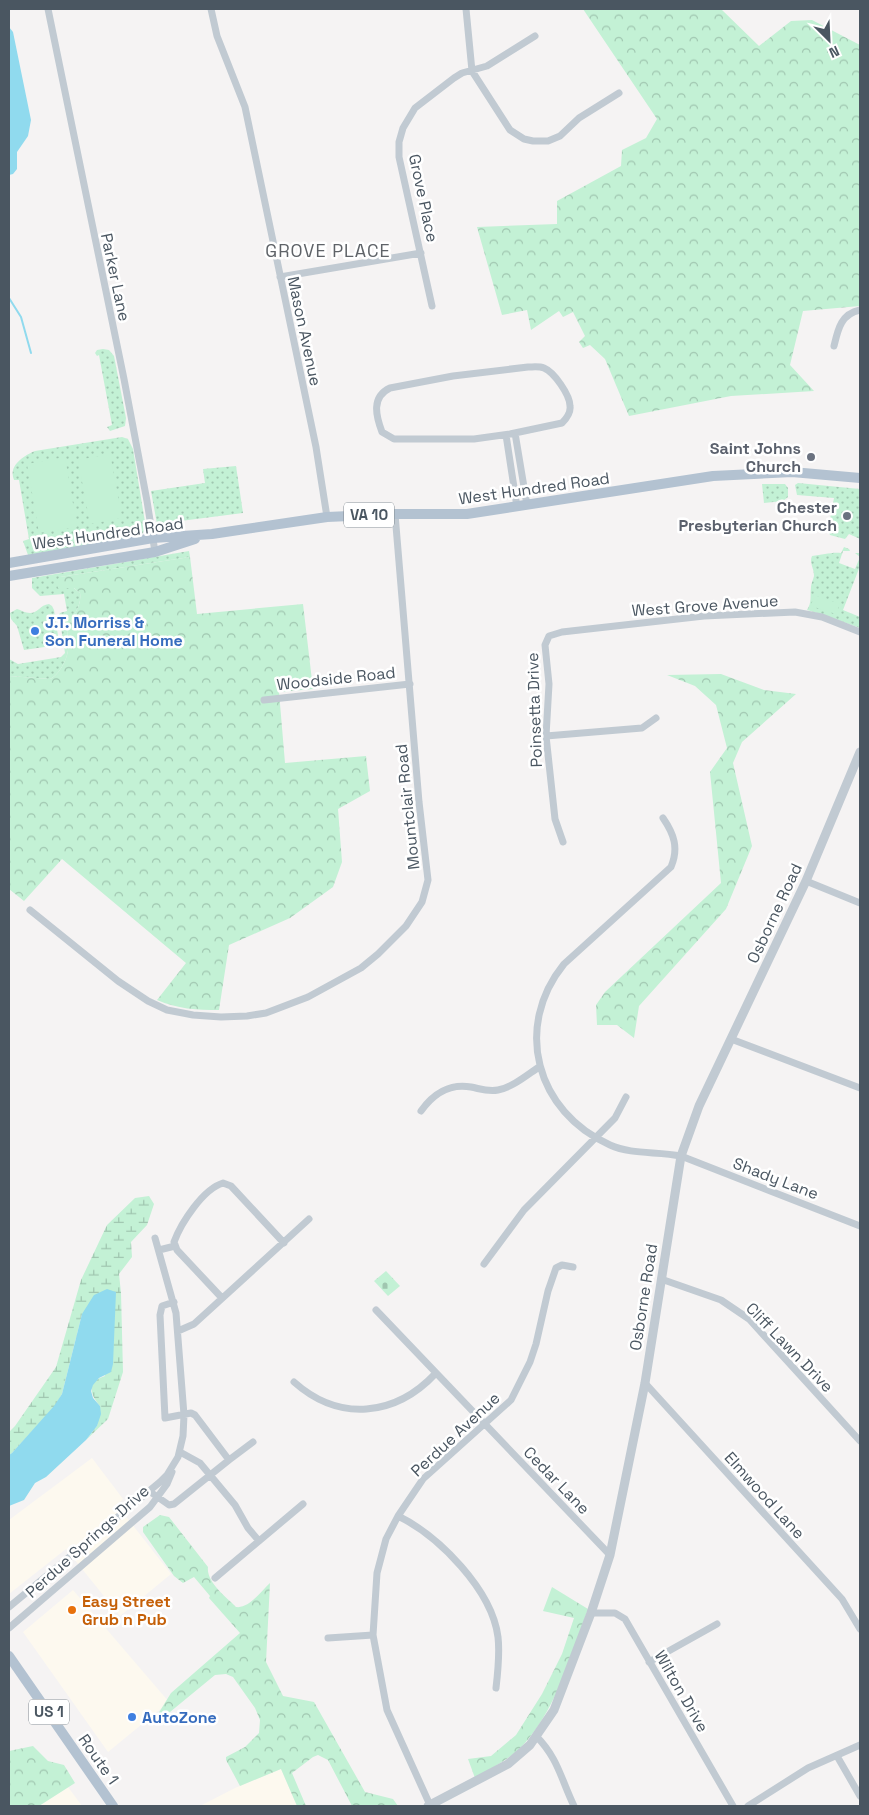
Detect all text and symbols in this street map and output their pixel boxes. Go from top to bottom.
north arrow [804,15,854,65]
text: N [826,42,842,62]
street label: Grove Place [404,152,443,244]
street label: Parker Lane [96,231,135,323]
district label: GROVE PLACE [265,239,391,262]
street label: Mason Avenue [283,274,326,388]
place label: Saint Johns Church [710,438,801,477]
marker: Saint Johns Church [805,451,817,463]
street label: West Hundred Road [457,468,611,509]
place label: Chester Presbyterian Church [678,497,837,536]
road number: VA 10 [344,502,394,528]
marker: Chester Presbyterian Church [841,510,853,522]
street label: West Hundred Road [31,513,185,554]
street label: West Grove Avenue [631,590,779,621]
place label: J.T. Morriss & Son Funeral Home [45,612,183,651]
marker: J.T. Morriss & Son Funeral Home [29,625,41,637]
street label: Poinsetta Drive [522,652,547,768]
street label: Woodside Road [276,662,397,695]
street label: Mountclair Road [390,743,425,871]
street label: Osborne Road [742,860,807,967]
street label: Shady Lane [730,1153,822,1204]
street label: Osborne Road [625,1242,662,1352]
street label: Cliff Lawn Drive [741,1298,838,1397]
street label: Perdue Avenue [406,1388,504,1481]
street label: Cedar Lane [519,1442,594,1519]
street label: Elmwood Lane [720,1447,809,1543]
street label: Perdue Springs Drive [21,1480,154,1602]
place label: Easy Street Grub n Pub [82,1591,171,1630]
marker: Easy Street Grub n Pub [66,1604,78,1616]
street label: Wilton Drive [650,1647,713,1736]
road number: US 1 [29,1700,69,1724]
place label: AutoZone [142,1707,217,1728]
marker: AutoZone [126,1711,138,1723]
street label: Route 1 [74,1730,124,1789]

